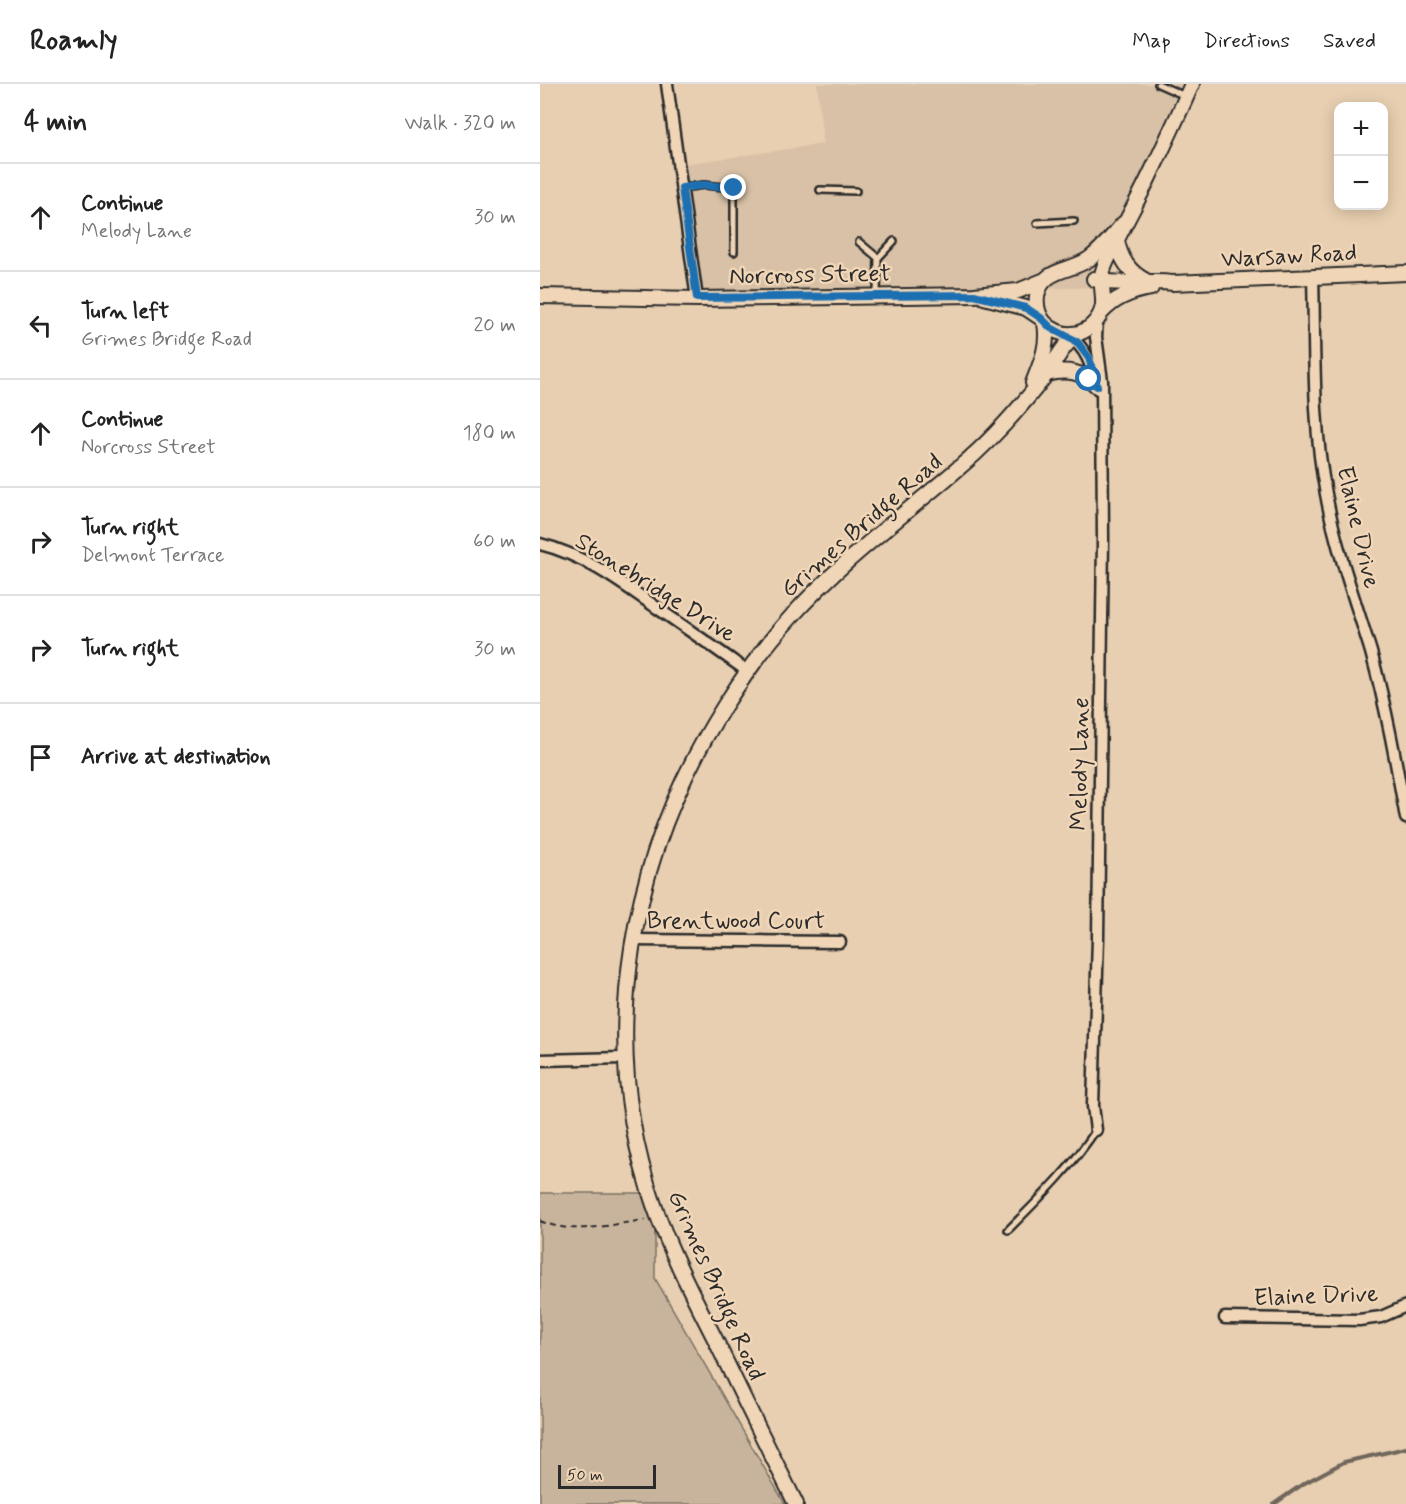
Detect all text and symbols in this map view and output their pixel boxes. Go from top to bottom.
text: Roamly [30,23,118,60]
text: Map [1132,27,1171,55]
text: Directions [1204,27,1290,55]
text: Saved [1323,27,1376,55]
map controls [1334,102,1388,210]
button: + [1334,102,1388,156]
text: 4 min [24,106,87,140]
text: Walk · 320 m [404,110,516,137]
button: − [1334,156,1388,210]
route end [720,174,746,200]
text: Continue [81,190,163,218]
icon: ahead [24,201,57,234]
text: 30 m [474,204,516,231]
text: Melody Lane [81,218,192,245]
street label: Warsaw Road [1220,237,1358,276]
street label: Norcross Street [729,259,891,292]
text: Turn left [81,298,169,326]
icon: left [24,309,57,342]
text: 20 m [473,312,516,339]
text: Grimes Bridge Road [81,326,252,353]
route start [1075,365,1101,391]
text: Continue [81,406,163,434]
icon: ahead [24,417,57,450]
text: 180 m [463,420,516,447]
text: Norcross Street [81,434,216,461]
street label: Grimes Bridge Road [774,447,951,607]
street label: Elaine Drive [1328,463,1387,591]
text: Turn right [81,514,179,542]
icon: right [24,525,57,558]
street label: Stonebridge Drive [569,526,742,650]
text: 60 m [473,528,516,555]
text: Delmont Terrace [81,542,224,569]
icon: right [24,633,57,666]
text: Turn right [81,635,179,663]
text: 30 m [474,636,516,663]
street label: Melody Lane [1064,697,1097,831]
icon: arrive [24,741,57,774]
text: Arrive at destination [81,743,271,771]
street label: Brentwood Court [647,906,825,937]
street label: Grimes Bridge Road [657,1186,771,1387]
street label: Elaine Drive [1253,1279,1379,1314]
scale bar [558,1462,656,1490]
text: 50 m [567,1465,603,1486]

